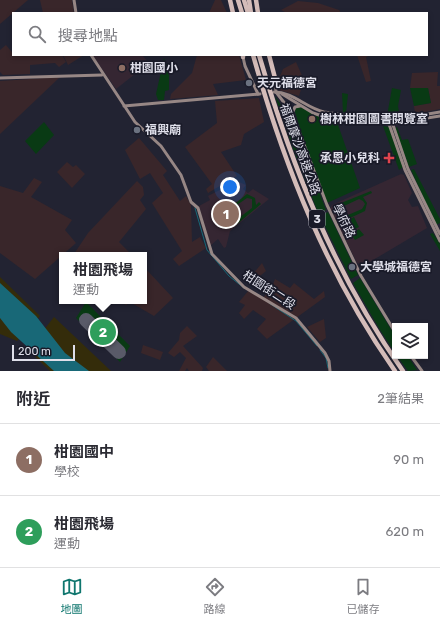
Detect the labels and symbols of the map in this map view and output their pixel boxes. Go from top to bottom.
place label: 柑園國小 [130,61,178,75]
marker: 柑園國小 [117,63,127,73]
place label: 天元福德宮 [257,76,317,90]
marker: 天元福德宮 [244,78,254,88]
street label: 福爾摩沙高速公路 [277,101,323,197]
place label: 樹林柑園圖書閱覽室 [320,112,428,126]
marker: 樹林柑園圖書閱覽室 [307,114,317,124]
place label: 福興廟 [145,123,181,137]
marker: 福興廟 [132,125,142,135]
place label: 承恩小兒科 [320,151,380,165]
marker: 承恩小兒科 [383,152,395,164]
your location [220,177,240,197]
pin: 1 [213,199,239,229]
street label: 學府路 [330,202,358,240]
road number: 3 [309,210,325,228]
place label: 大學城福德宮 [360,260,432,274]
marker: 大學城福德宮 [347,262,357,272]
street label: 柑園街二段 [240,268,298,312]
pin: 2 [90,317,116,347]
scale bar [12,343,75,362]

